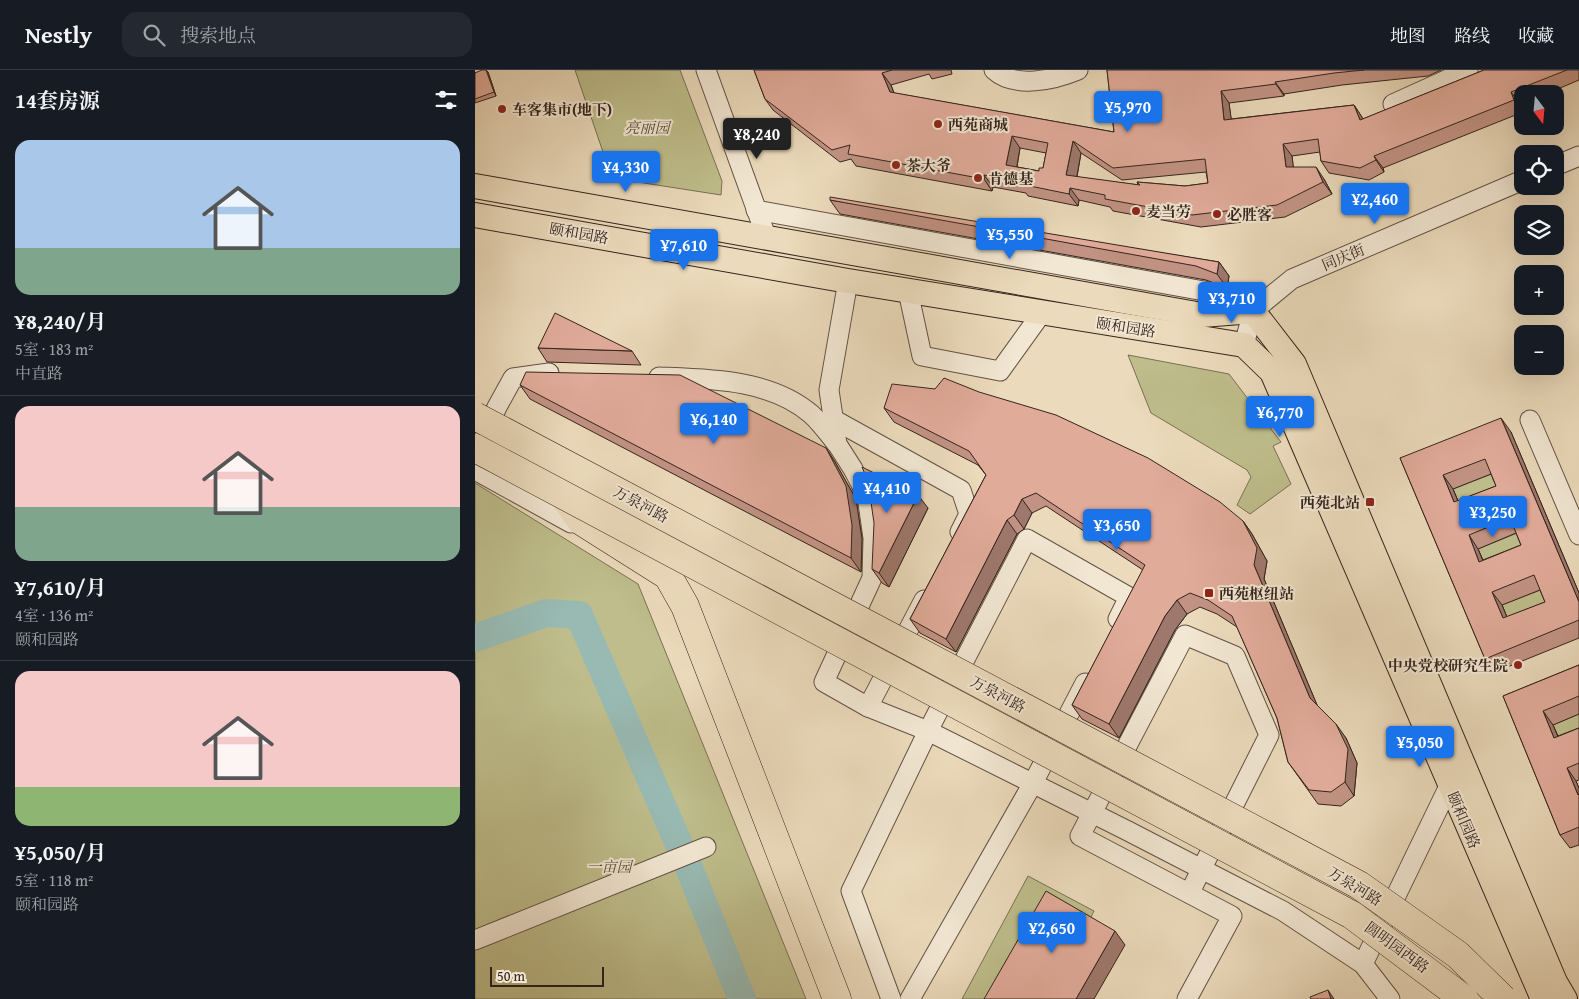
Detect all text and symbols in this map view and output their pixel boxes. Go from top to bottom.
search box [122,12,472,57]
text: Nestly [25,17,92,52]
icon: search [140,21,168,49]
text: 搜索地点 [180,21,256,49]
text: 地图 [1390,22,1426,49]
text: 路线 [1454,22,1490,49]
text: 收藏 [1518,22,1554,49]
text: 14套房源 [15,85,100,116]
north arrow [1514,85,1564,135]
map controls [1514,85,1564,375]
icon: filters [432,86,460,114]
pin: ¥5,970 [1087,90,1169,133]
text: ¥5,970 [1105,95,1151,119]
place label: 车客集市(地下) [512,99,612,120]
marker: 车客集市(地下) [496,103,508,115]
place label: 西苑商城 [948,114,1008,135]
park label: 亮丽园 [624,117,671,138]
pin: ¥8,240 [716,118,798,160]
marker: 西苑商城 [932,118,944,130]
text: ¥8,240 [734,122,780,146]
button: locate [1514,145,1564,195]
pin: ¥4,330 [585,150,667,193]
text: ¥4,330 [603,155,649,179]
place label: 茶大爷 [906,155,951,176]
marker: 茶大爷 [890,159,902,171]
place label: 肯德基 [988,168,1034,189]
marker: 肯德基 [972,172,984,184]
icon: home [193,173,283,263]
pin: ¥2,460 [1334,182,1416,225]
text: ¥2,460 [1352,187,1398,211]
place label: 麦当劳 [1146,201,1191,222]
place label: 必胜客 [1227,204,1272,225]
marker: 麦当劳 [1130,205,1142,217]
button: layers [1514,205,1564,255]
marker: 必胜客 [1211,208,1223,220]
street label: 颐和园路 [548,217,610,249]
pin: ¥5,550 [969,218,1051,260]
text: ¥5,550 [987,222,1033,246]
pin: ¥7,610 [643,228,725,271]
text: ¥7,610 [661,233,707,257]
street label: 同庆街 [1318,239,1368,275]
button: + [1514,265,1564,315]
pin: ¥3,710 [1191,282,1273,324]
text: ¥3,710 [1209,286,1255,310]
text: ¥8,240/月 [15,306,106,337]
street label: 颐和园路 [1095,312,1157,342]
button: − [1514,325,1564,375]
text: 5室 · 183 m² [15,337,94,361]
text: 中直路 [15,361,63,385]
pin: ¥6,770 [1239,396,1321,438]
text: ¥6,770 [1257,400,1303,424]
pin: ¥6,140 [673,402,755,445]
text: ¥6,140 [691,407,737,431]
icon: home [193,438,283,528]
pin: ¥4,410 [846,472,928,514]
text: ¥4,410 [864,476,910,500]
street label: 万泉河路 [610,481,672,527]
place label: 西苑北站 [1300,492,1360,513]
marker: 西苑北站 [1364,496,1376,508]
pin: ¥3,250 [1452,496,1534,538]
text: ¥3,250 [1470,500,1516,524]
pin: ¥3,650 [1076,508,1158,551]
text: ¥3,650 [1094,513,1140,537]
text: ¥7,610/月 [15,572,106,603]
place label: 西苑枢纽站 [1219,583,1294,604]
marker: 西苑枢纽站 [1203,587,1215,599]
text: 4室 · 136 m² [15,603,94,627]
text: 颐和园路 [15,627,79,651]
place label: 中央党校研究生院 [1388,655,1508,676]
marker: 中央党校研究生院 [1512,659,1524,671]
street label: 万泉河路 [967,671,1029,717]
icon: home [193,703,283,793]
pin: ¥5,050 [1379,726,1461,768]
text: ¥5,050 [1397,730,1443,754]
street label: 颐和园路 [1443,788,1485,852]
text: ¥5,050/月 [15,837,106,868]
park label: 一亩园 [586,856,633,877]
street label: 万泉河路 [1324,862,1386,910]
text: 5室 · 118 m² [15,868,94,892]
text: 颐和园路 [15,892,79,916]
pin: ¥2,650 [1011,912,1093,954]
text: ¥2,650 [1029,916,1075,940]
street label: 圆明园西路 [1360,916,1434,978]
scale bar [490,964,604,987]
text: 50 m [497,966,525,986]

